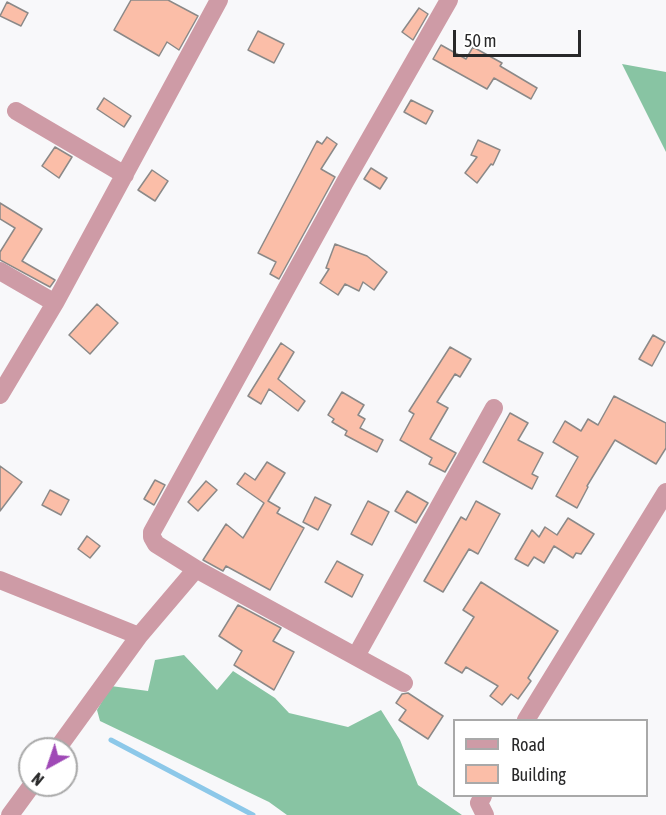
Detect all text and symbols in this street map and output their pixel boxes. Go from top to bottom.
scale bar [456,18,584,56]
text: 50 m [464,30,496,51]
legend [453,719,648,797]
text: Road [511,734,545,755]
north arrow [18,737,78,797]
text: Building [511,764,566,785]
text: N [28,769,47,789]

